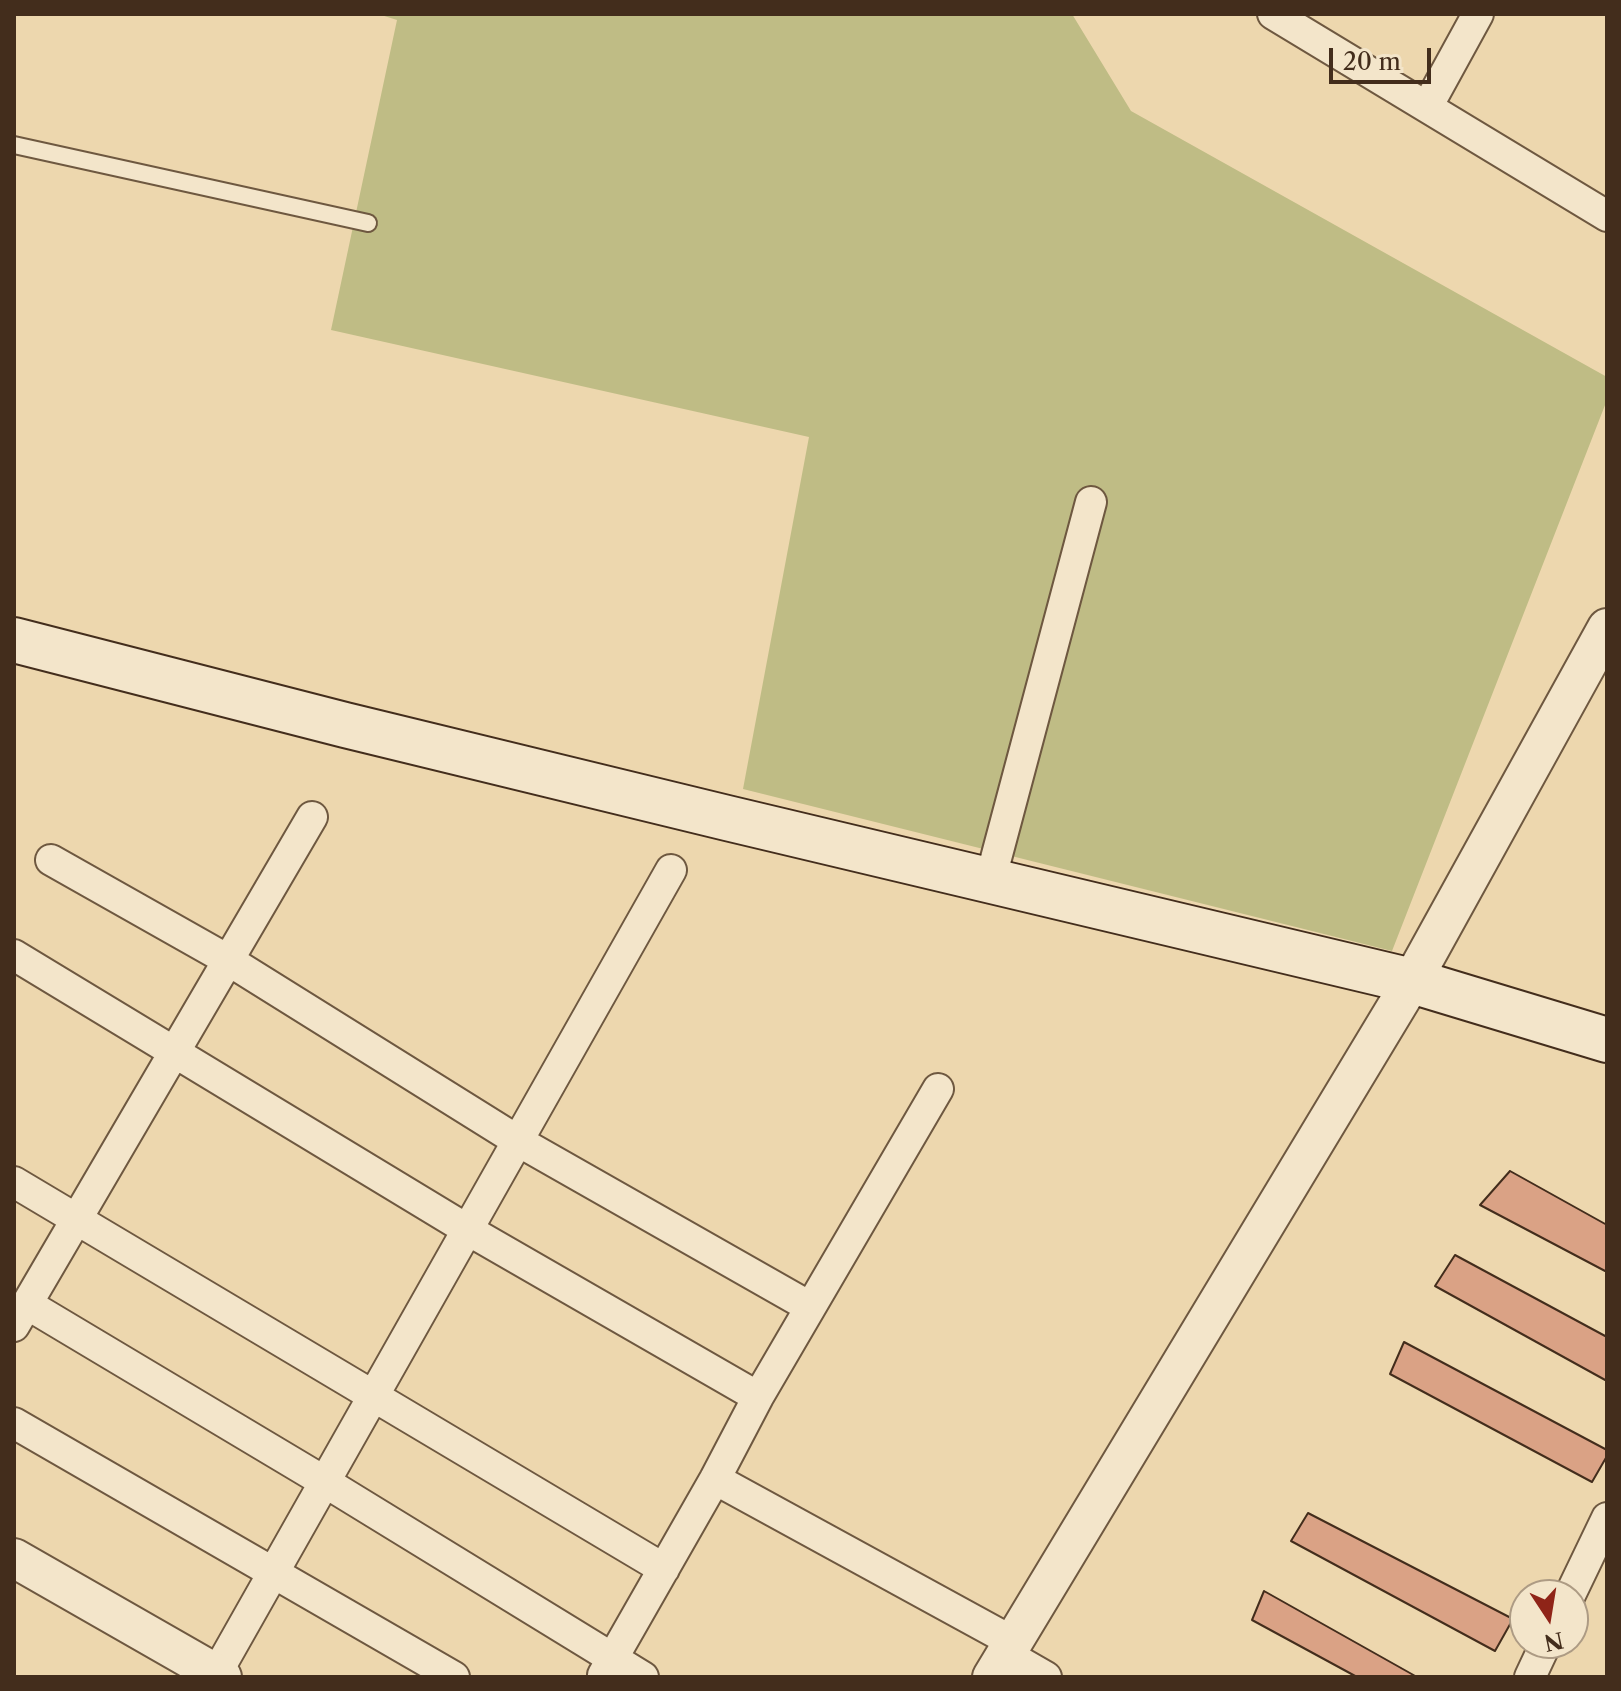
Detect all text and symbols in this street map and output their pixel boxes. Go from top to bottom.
scale bar [1333,32,1435,82]
text: 20 m [1343,47,1401,76]
north arrow [1509,1579,1589,1659]
text: N [1542,1626,1566,1656]

